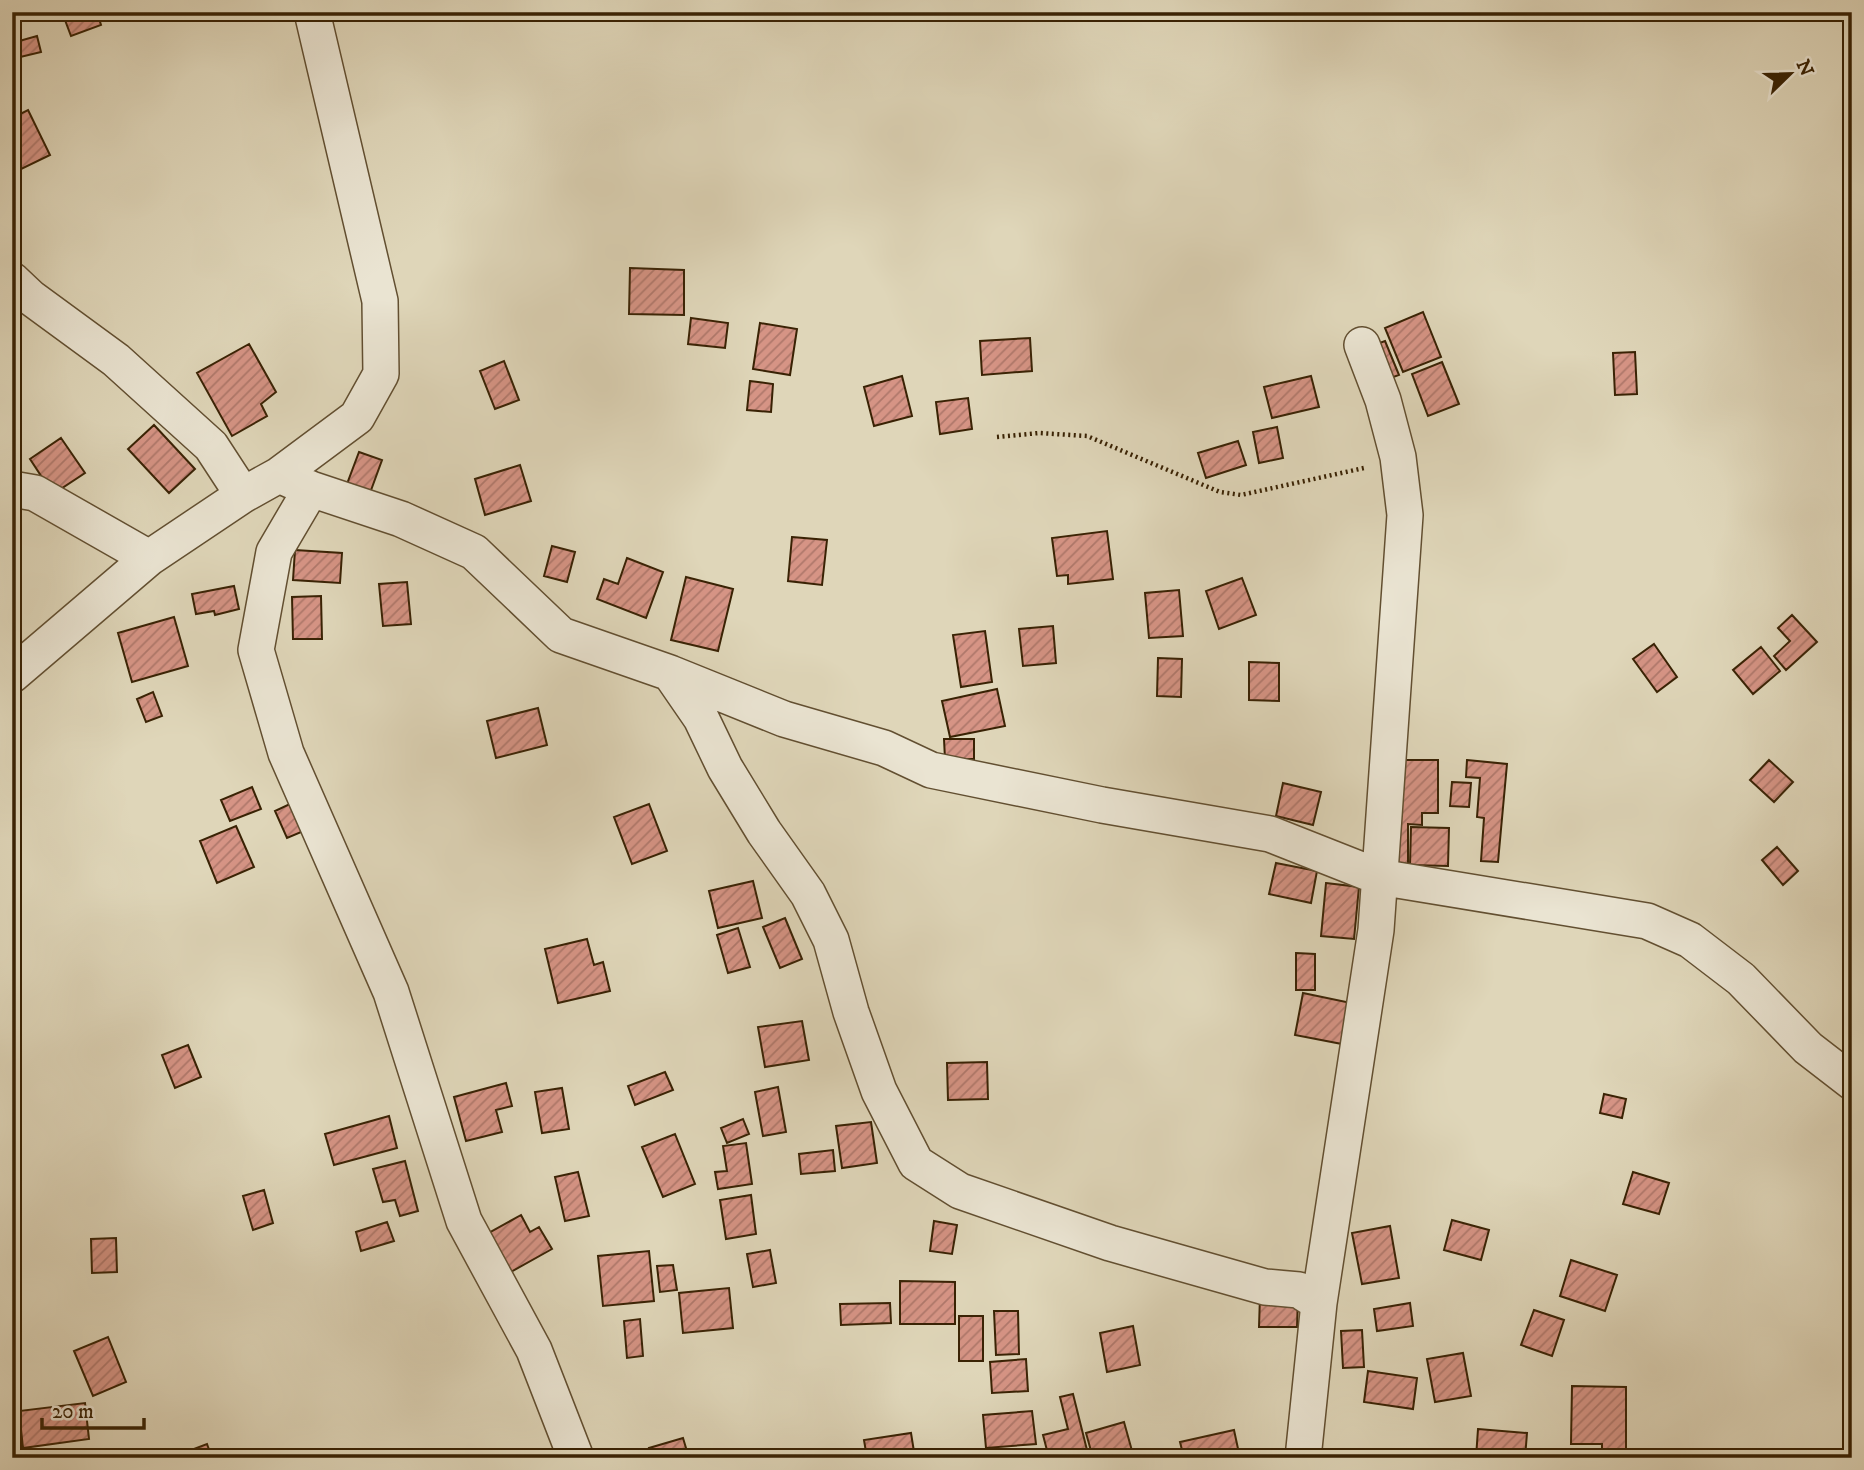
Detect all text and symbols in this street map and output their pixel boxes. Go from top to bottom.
north arrow [1756,38,1826,108]
text: N [1791,56,1818,80]
scale bar [42,1386,144,1430]
text: 20 m [52,1399,94,1425]

